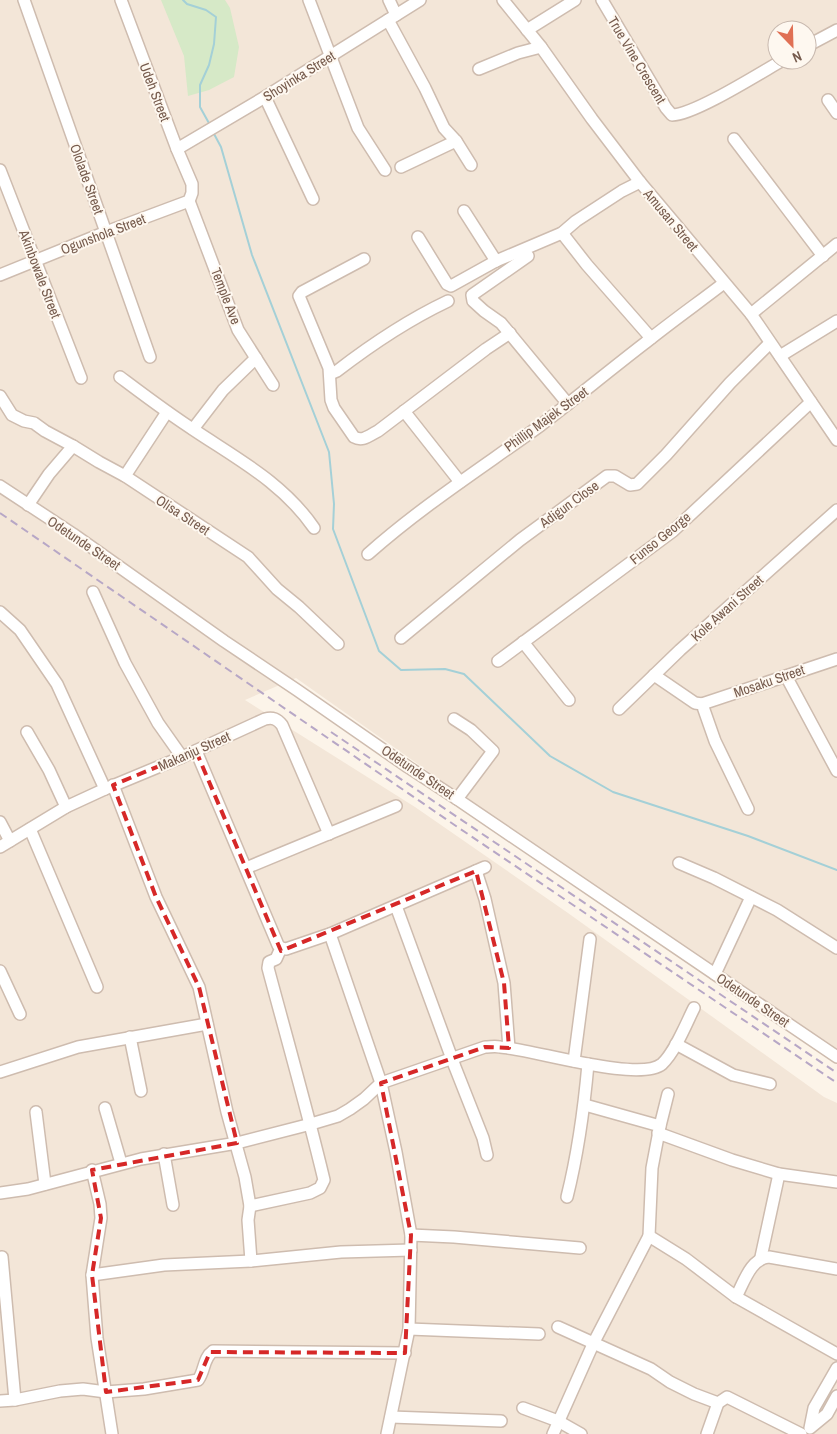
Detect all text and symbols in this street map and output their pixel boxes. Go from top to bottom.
street label: True Vine Crescent [604,13,670,107]
north arrow [767,20,817,70]
street label: Shoyinka Street [260,47,338,105]
text: N [790,47,804,67]
street label: Udeh Street [136,60,174,124]
street label: Ololade Street [66,141,108,217]
street label: Amusan Street [639,184,702,255]
street label: Ogunshola Street [58,210,148,258]
street label: Akinbowale Street [15,226,65,321]
street label: Temple Ave [207,265,245,327]
street label: Phillip Majek Street [500,382,592,456]
street label: Adigun Close [535,476,602,532]
street label: Olisa Street [153,491,213,539]
street label: Funso George [626,508,694,568]
street label: Odetunde Street [44,512,124,574]
street label: Kole Awani Street [687,571,767,645]
street label: Mosaku Street [731,660,807,702]
street label: Makanju Street [155,727,233,775]
street label: Odetunde Street [378,741,458,803]
street label: Odetunde Street [713,969,793,1031]

